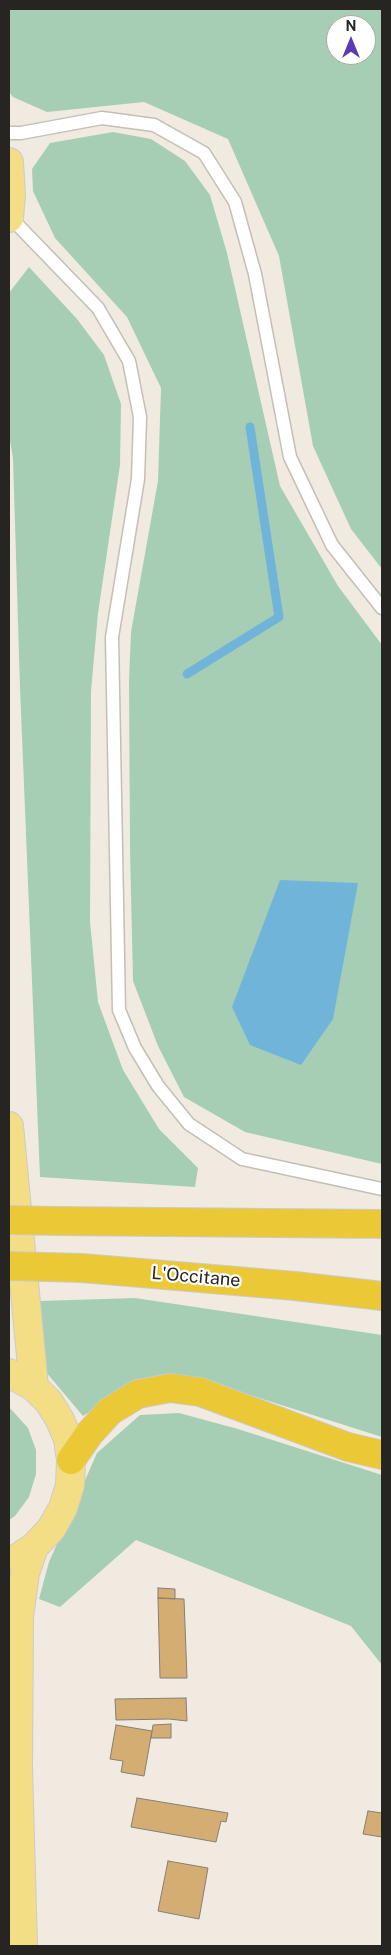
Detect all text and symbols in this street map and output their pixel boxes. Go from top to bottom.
north arrow [326,15,376,65]
text: N [346,18,356,34]
street label: L'Occitane [151,1262,241,1292]

